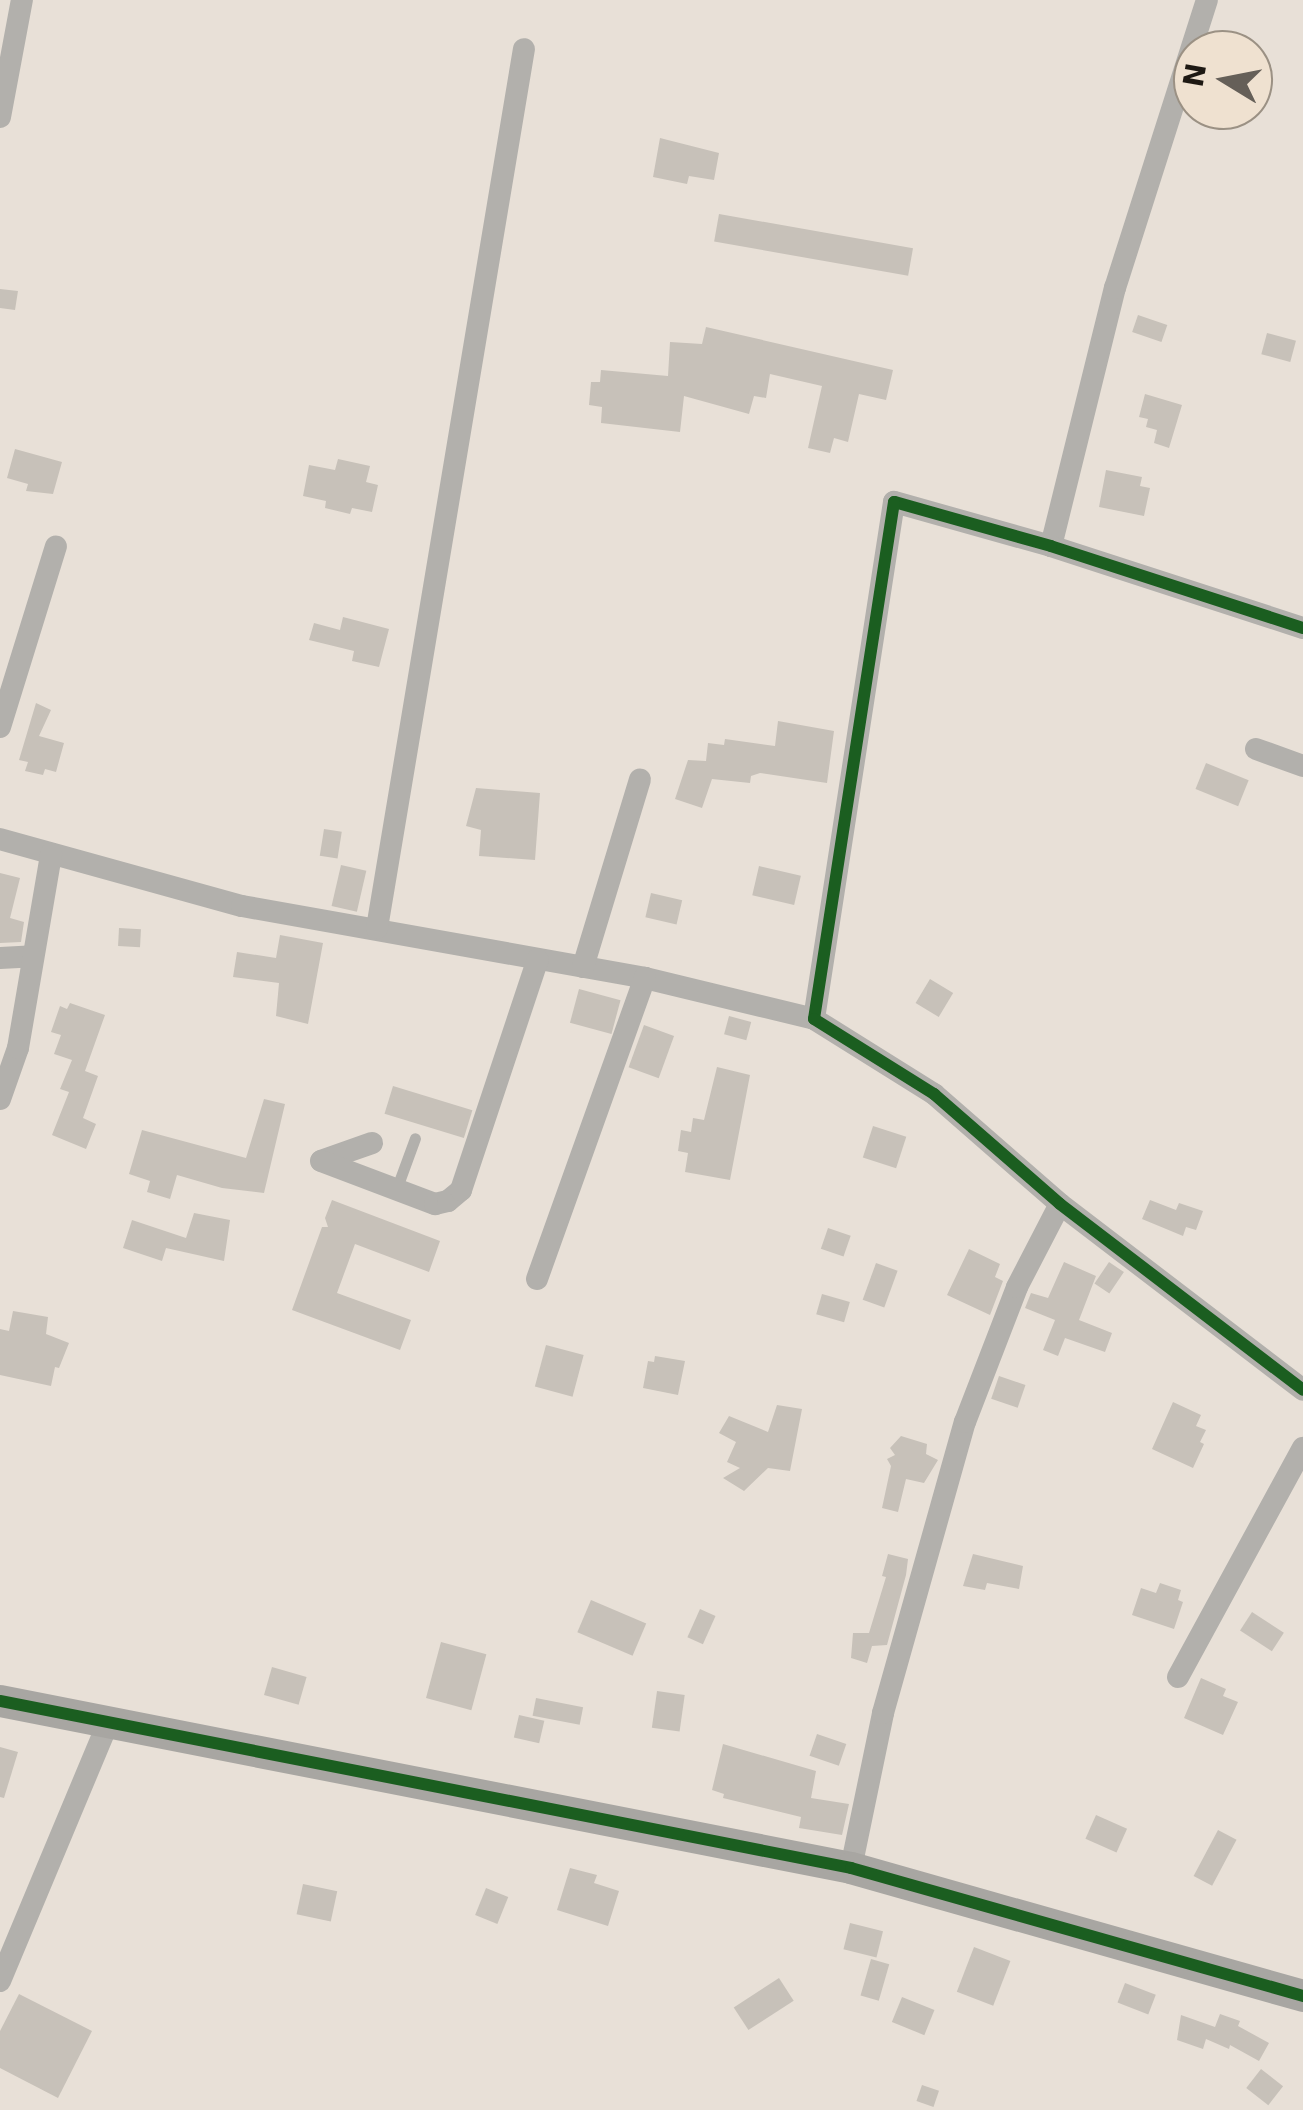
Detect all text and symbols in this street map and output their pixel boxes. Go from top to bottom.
north arrow [1173,30,1273,130]
text: N [1177,61,1213,89]

